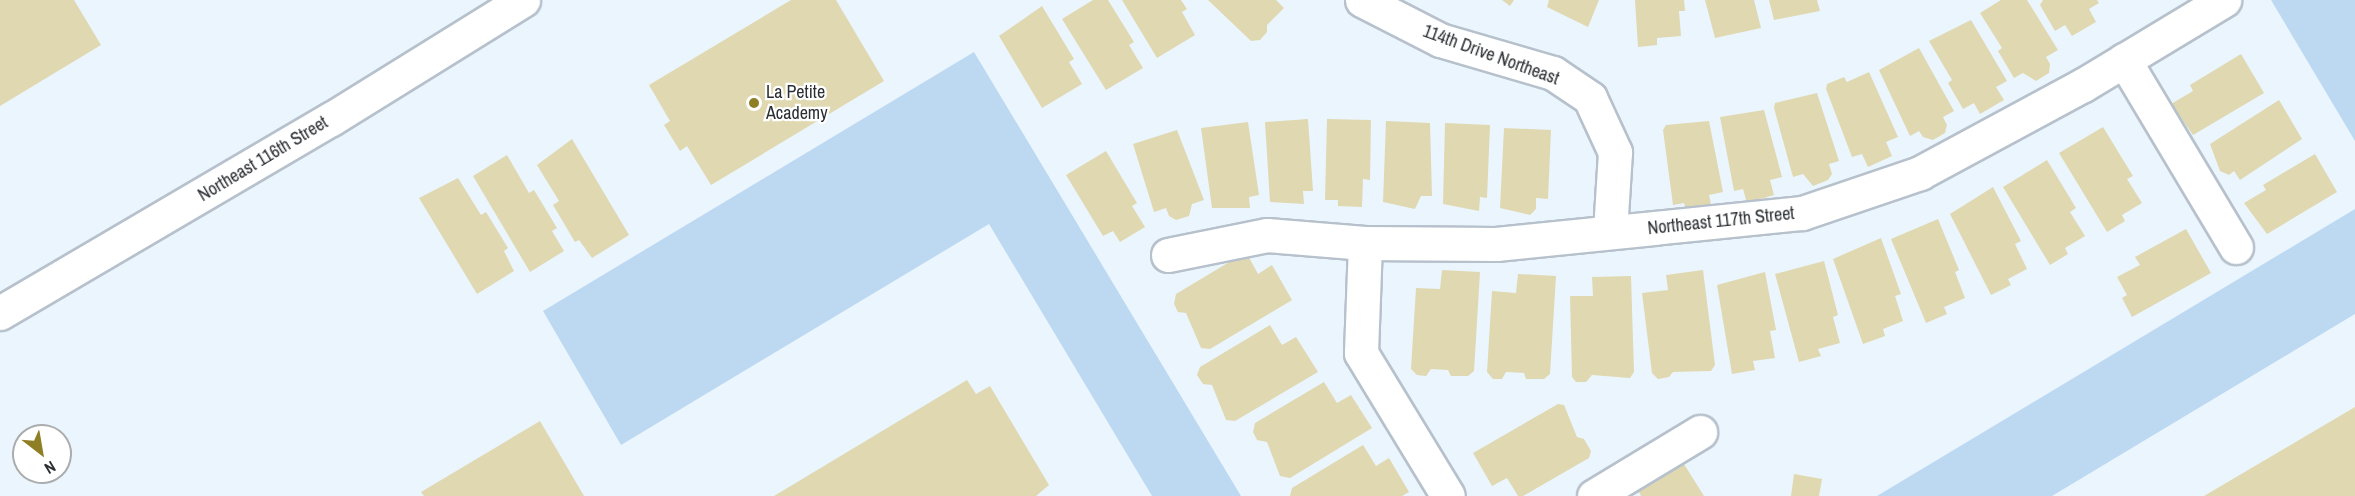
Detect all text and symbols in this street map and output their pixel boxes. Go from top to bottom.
street label: 114th Drive Northeast [1420,20,1562,90]
place label: La Petite Academy [766,82,828,124]
marker: La Petite Academy [747,96,761,110]
street label: Northeast 116th Street [194,112,332,206]
street label: Northeast 117th Street [1647,203,1795,239]
north arrow [12,424,72,484]
text: N [41,456,60,480]

